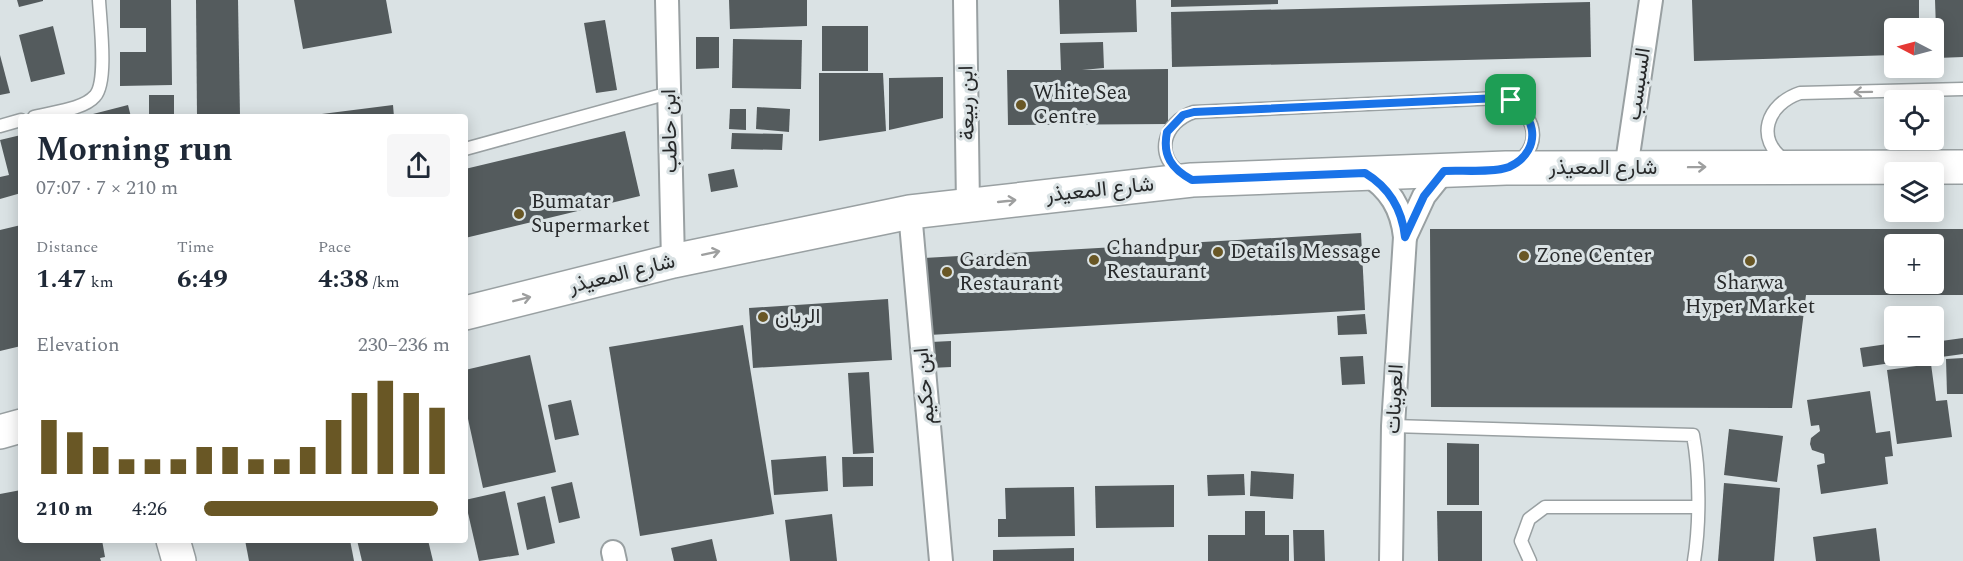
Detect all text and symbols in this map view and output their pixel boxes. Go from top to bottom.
north arrow [1884,18,1944,78]
map controls [1884,18,1944,366]
street label: السبسب [1618,46,1660,122]
street label: ابن ربيعة [950,65,984,141]
pin [1485,74,1536,125]
place label: White Sea Centre [1033,77,1128,133]
icon: arrive [1494,83,1527,116]
one-way arrow [1853,86,1873,98]
street label: ابن حاطب [653,89,687,173]
button: locate [1884,90,1944,150]
marker: White Sea Centre [1014,98,1028,112]
text: Morning run [36,125,233,175]
button: share [387,134,450,197]
street label: شارع المعيذر [1548,152,1657,184]
one-way arrow [1686,162,1706,173]
button: layers [1884,162,1944,222]
street label: شارع المعيذر [1043,168,1156,212]
text: 07:07 · 7 × 210 m [36,173,178,203]
place label: Bumatar Supermarket [531,186,650,242]
one-way arrow [996,195,1016,206]
marker: Bumatar Supermarket [512,207,526,221]
place label: Chandpur Restaurant [1106,232,1207,288]
button: + [1884,234,1944,294]
text: Distance [36,235,98,259]
text: Time [177,235,214,259]
text: Pace [318,235,351,259]
place label: Details Message [1230,236,1381,268]
place label: Zone Center [1536,240,1652,272]
place label: Garden Restaurant [959,244,1060,300]
street label: شارع المعيذر [565,245,678,303]
marker: Details Message [1211,245,1225,259]
one-way arrow [701,247,721,258]
marker: Zone Center [1517,249,1531,263]
marker: Chandpur Restaurant [1087,253,1101,267]
marker: Sharwa Hyper Market [1743,254,1757,268]
text: 1.47 [36,259,87,299]
text: 6:49 [177,259,228,299]
text: 4:38 [318,259,369,299]
marker: Garden Restaurant [940,265,954,279]
place label: Sharwa Hyper Market [1685,267,1815,323]
text: km [87,270,113,294]
text: /km [369,270,399,294]
one-way arrow [512,292,531,304]
place label: الريان [775,301,820,333]
button: − [1884,306,1944,366]
marker: الريان [756,310,770,324]
text: Elevation [36,330,120,360]
text: 230–236 m [358,330,450,360]
street label: ابن حكيم [906,346,944,426]
street label: العوينات [1377,363,1413,435]
text: 210 m [36,494,93,524]
text: 4:26 [132,494,167,524]

